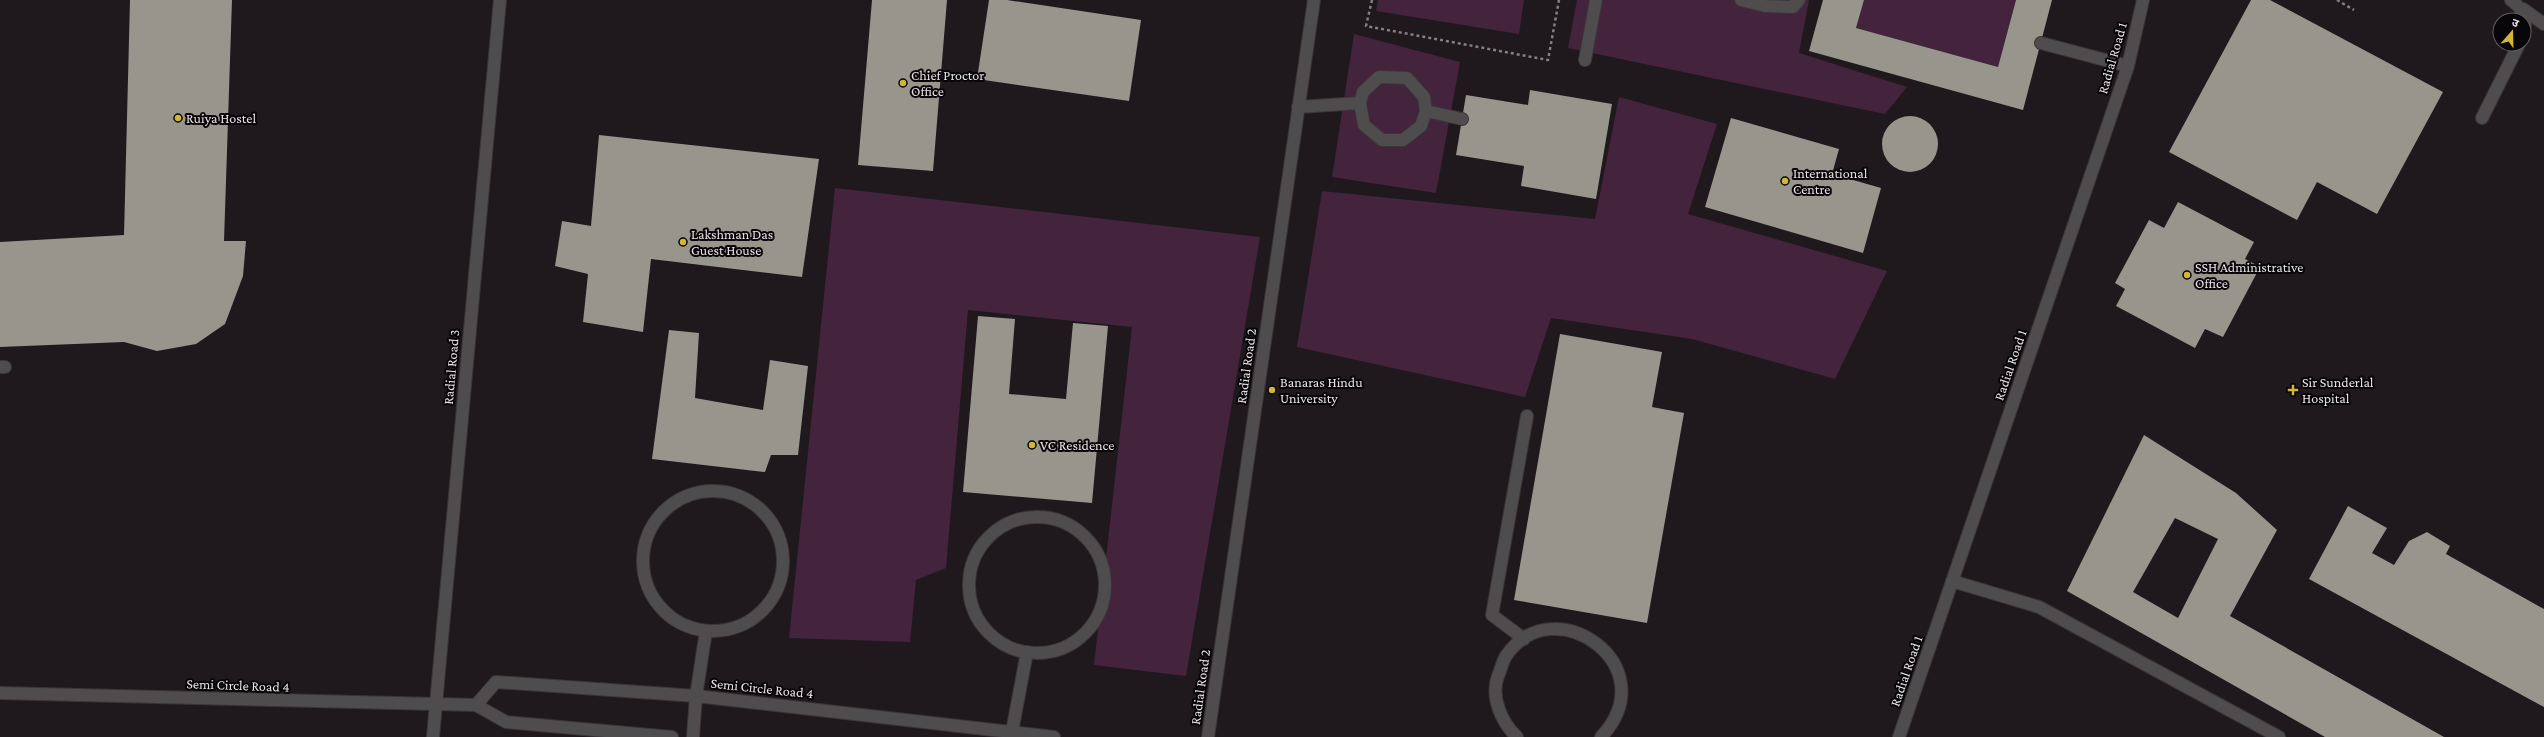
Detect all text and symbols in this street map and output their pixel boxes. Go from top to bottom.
north arrow [2492,12,2532,52]
text: उ [2510,16,2521,30]
street label: Radial Road 1 [2094,20,2130,96]
place label: Chief Proctor Office [911,67,984,99]
marker: Chief Proctor Office [898,78,908,88]
place label: Ruiya Hostel [186,110,256,126]
marker: Ruiya Hostel [173,113,183,123]
place label: International Centre [1793,165,1868,197]
marker: International Centre [1780,176,1790,186]
place label: Lakshman Das Guest House [691,226,773,258]
marker: Lakshman Das Guest House [678,237,688,247]
place label: SSH Administrative Office [2195,259,2303,291]
marker: SSH Administrative Office [2182,270,2192,280]
street label: Radial Road 2 [1233,327,1259,405]
street label: Radial Road 1 [1990,327,2030,402]
street label: Radial Road 3 [440,329,462,405]
place label: Banaras Hindu University [1280,374,1363,406]
place label: Sir Sunderlal Hospital [2302,374,2374,406]
marker: Sir Sunderlal Hospital [2287,384,2299,396]
marker: Banaras Hindu University [1267,385,1277,395]
place label: VC Residence [1040,437,1115,453]
marker: VC Residence [1027,440,1037,450]
street label: Radial Road 1 [1886,633,1926,708]
street label: Radial Road 2 [1187,648,1213,726]
street label: Semi Circle Road 4 [186,675,290,695]
street label: Semi Circle Road 4 [710,675,814,701]

